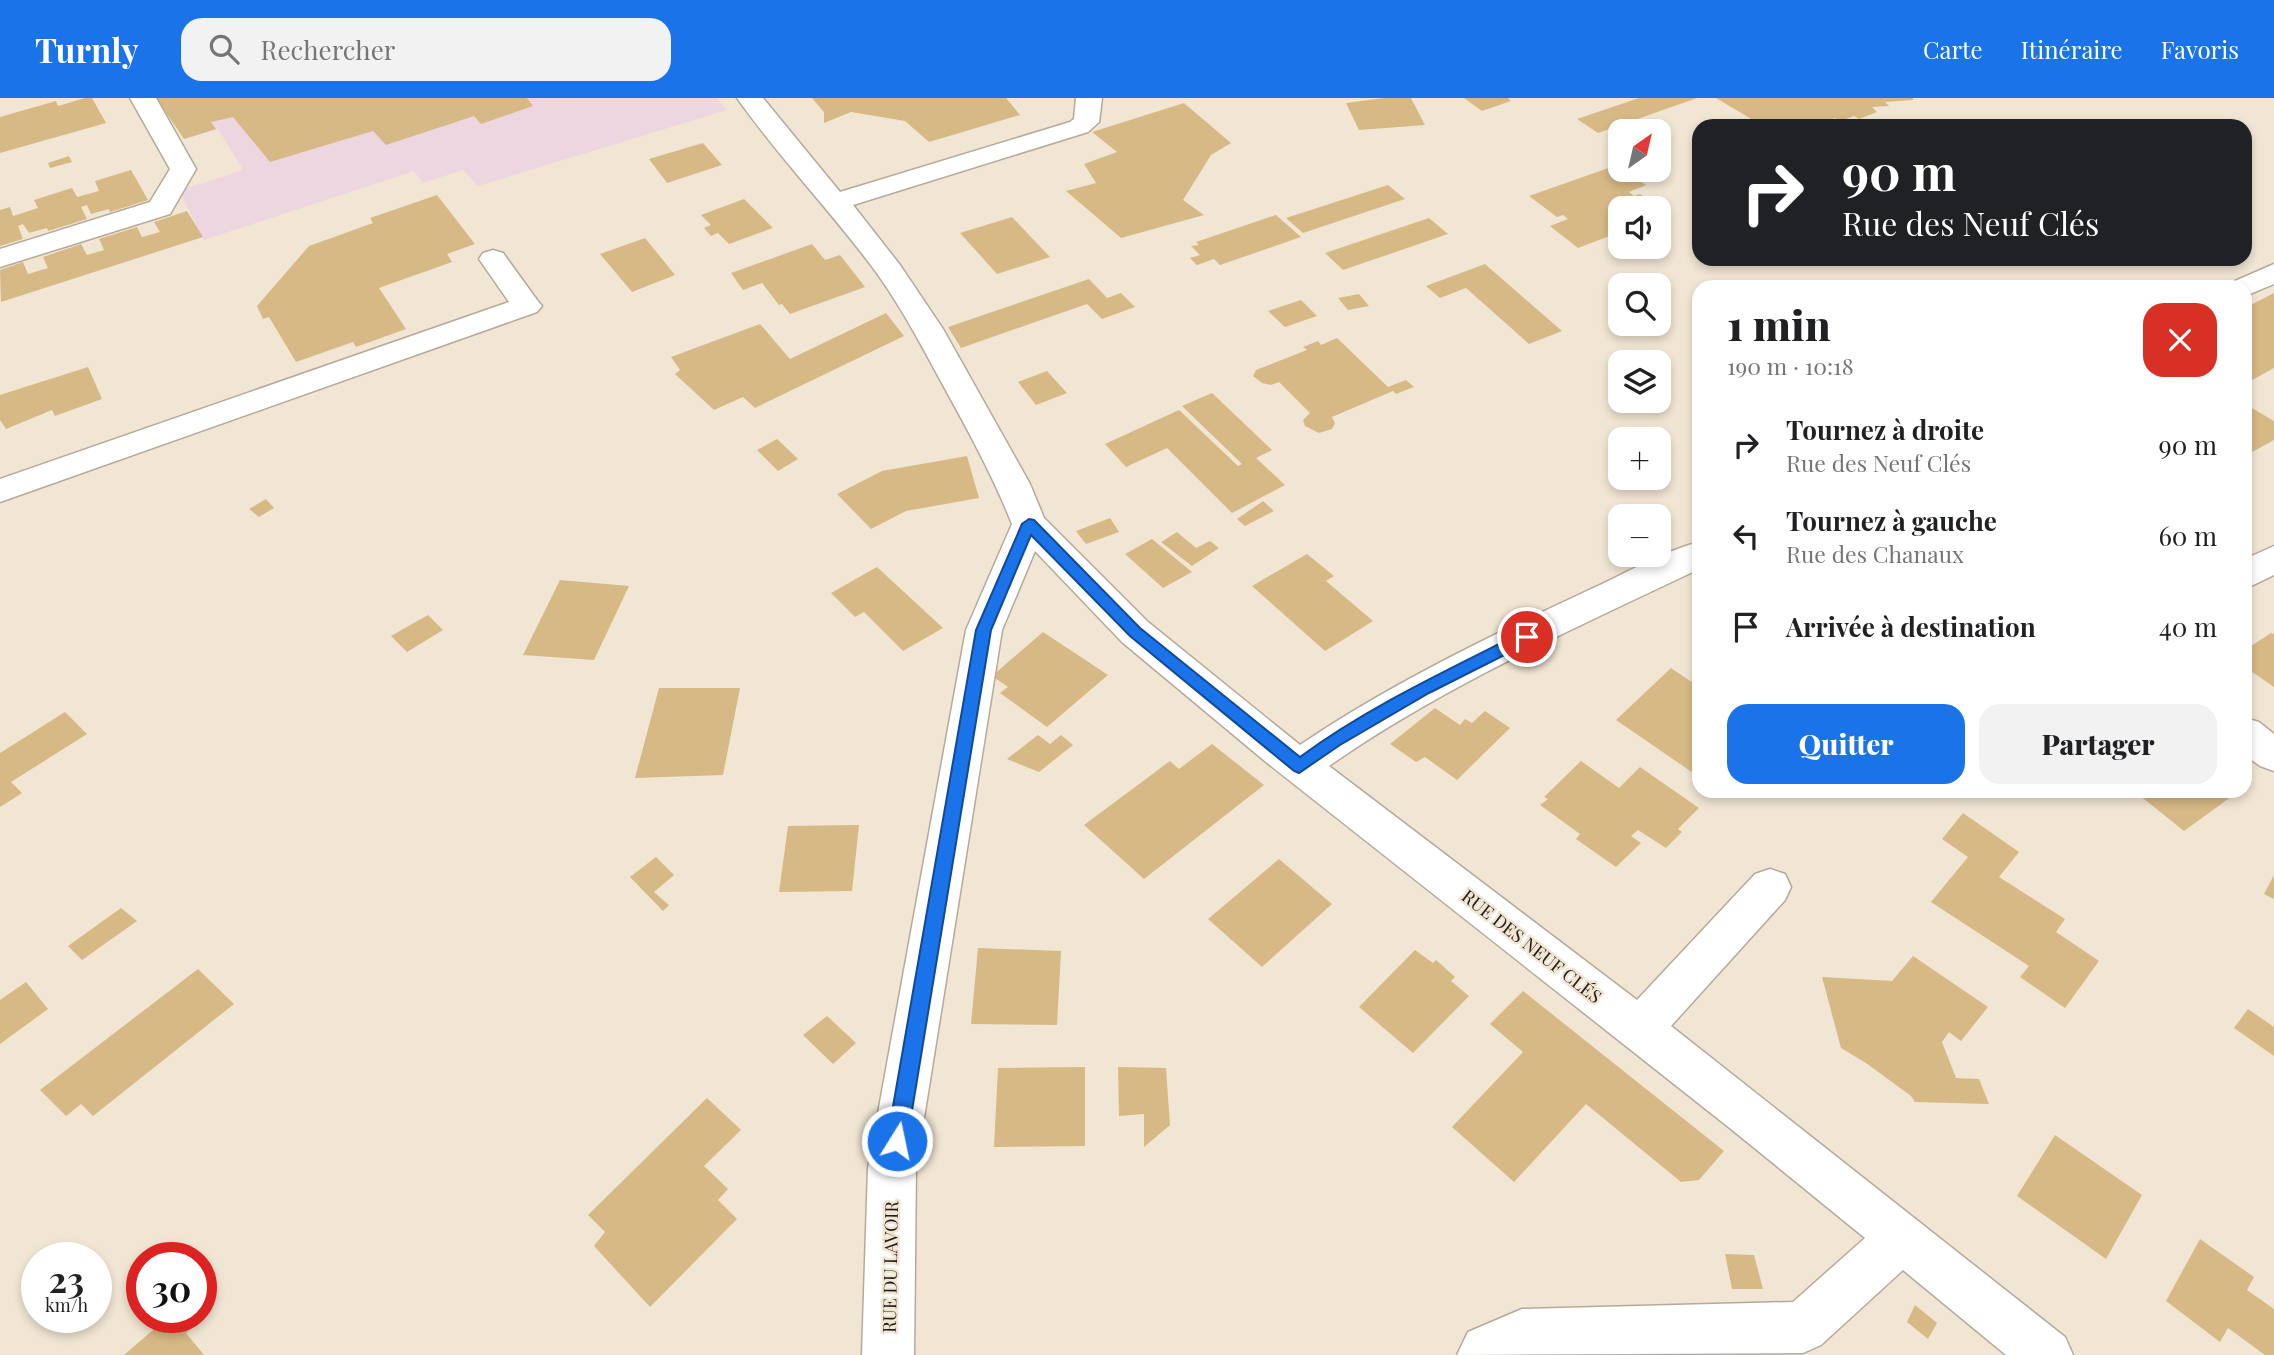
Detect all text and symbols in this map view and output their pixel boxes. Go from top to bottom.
search box [181,18,671,81]
text: Turnly [35,27,139,71]
icon: search [205,30,243,68]
text: Rechercher [261,32,395,67]
text: Carte [1923,33,1983,65]
text: Itinéraire [2021,33,2123,65]
text: Favoris [2161,33,2239,65]
north arrow [1608,119,1671,182]
map controls [1608,119,1671,567]
text: 90 m [1842,138,1956,203]
icon: right [1727,147,1818,238]
button: sound [1608,196,1671,259]
text: Rue des Neuf Clés [1842,201,2099,244]
button: search [1608,273,1671,336]
text: 1 min [1727,296,1831,352]
button: close [2143,303,2217,377]
button: layers [1608,350,1671,413]
text: 190 m · 10:18 [1727,350,1854,381]
text: Tournez à droite [1786,412,1984,447]
icon: right [1727,426,1765,464]
button: + [1608,427,1671,490]
text: 90 m [2159,427,2217,462]
text: Rue des Neuf Clés [1786,447,1971,478]
text: Tournez à gauche [1786,503,1997,538]
button: − [1608,504,1671,567]
icon: left [1727,517,1765,555]
text: 60 m [2158,518,2217,553]
text: Rue des Chanaux [1786,538,1964,569]
pin [1497,607,1557,667]
icon: arrive [1727,608,1765,646]
text: Arrivée à destination [1786,609,2036,644]
text: 40 m [2159,609,2217,644]
icon: arrive [1508,618,1546,656]
button: Quitter [1727,704,1965,784]
button: Partager [1979,704,2217,784]
street label: RUE DES NEUF CLÉS [1457,884,1607,1008]
position arrow [860,1104,934,1178]
street label: RUE DU LAVOIR [877,1201,903,1333]
speed limit sign: 30 [126,1242,217,1333]
text: 23 [49,1255,84,1302]
text: km/h [45,1293,88,1317]

